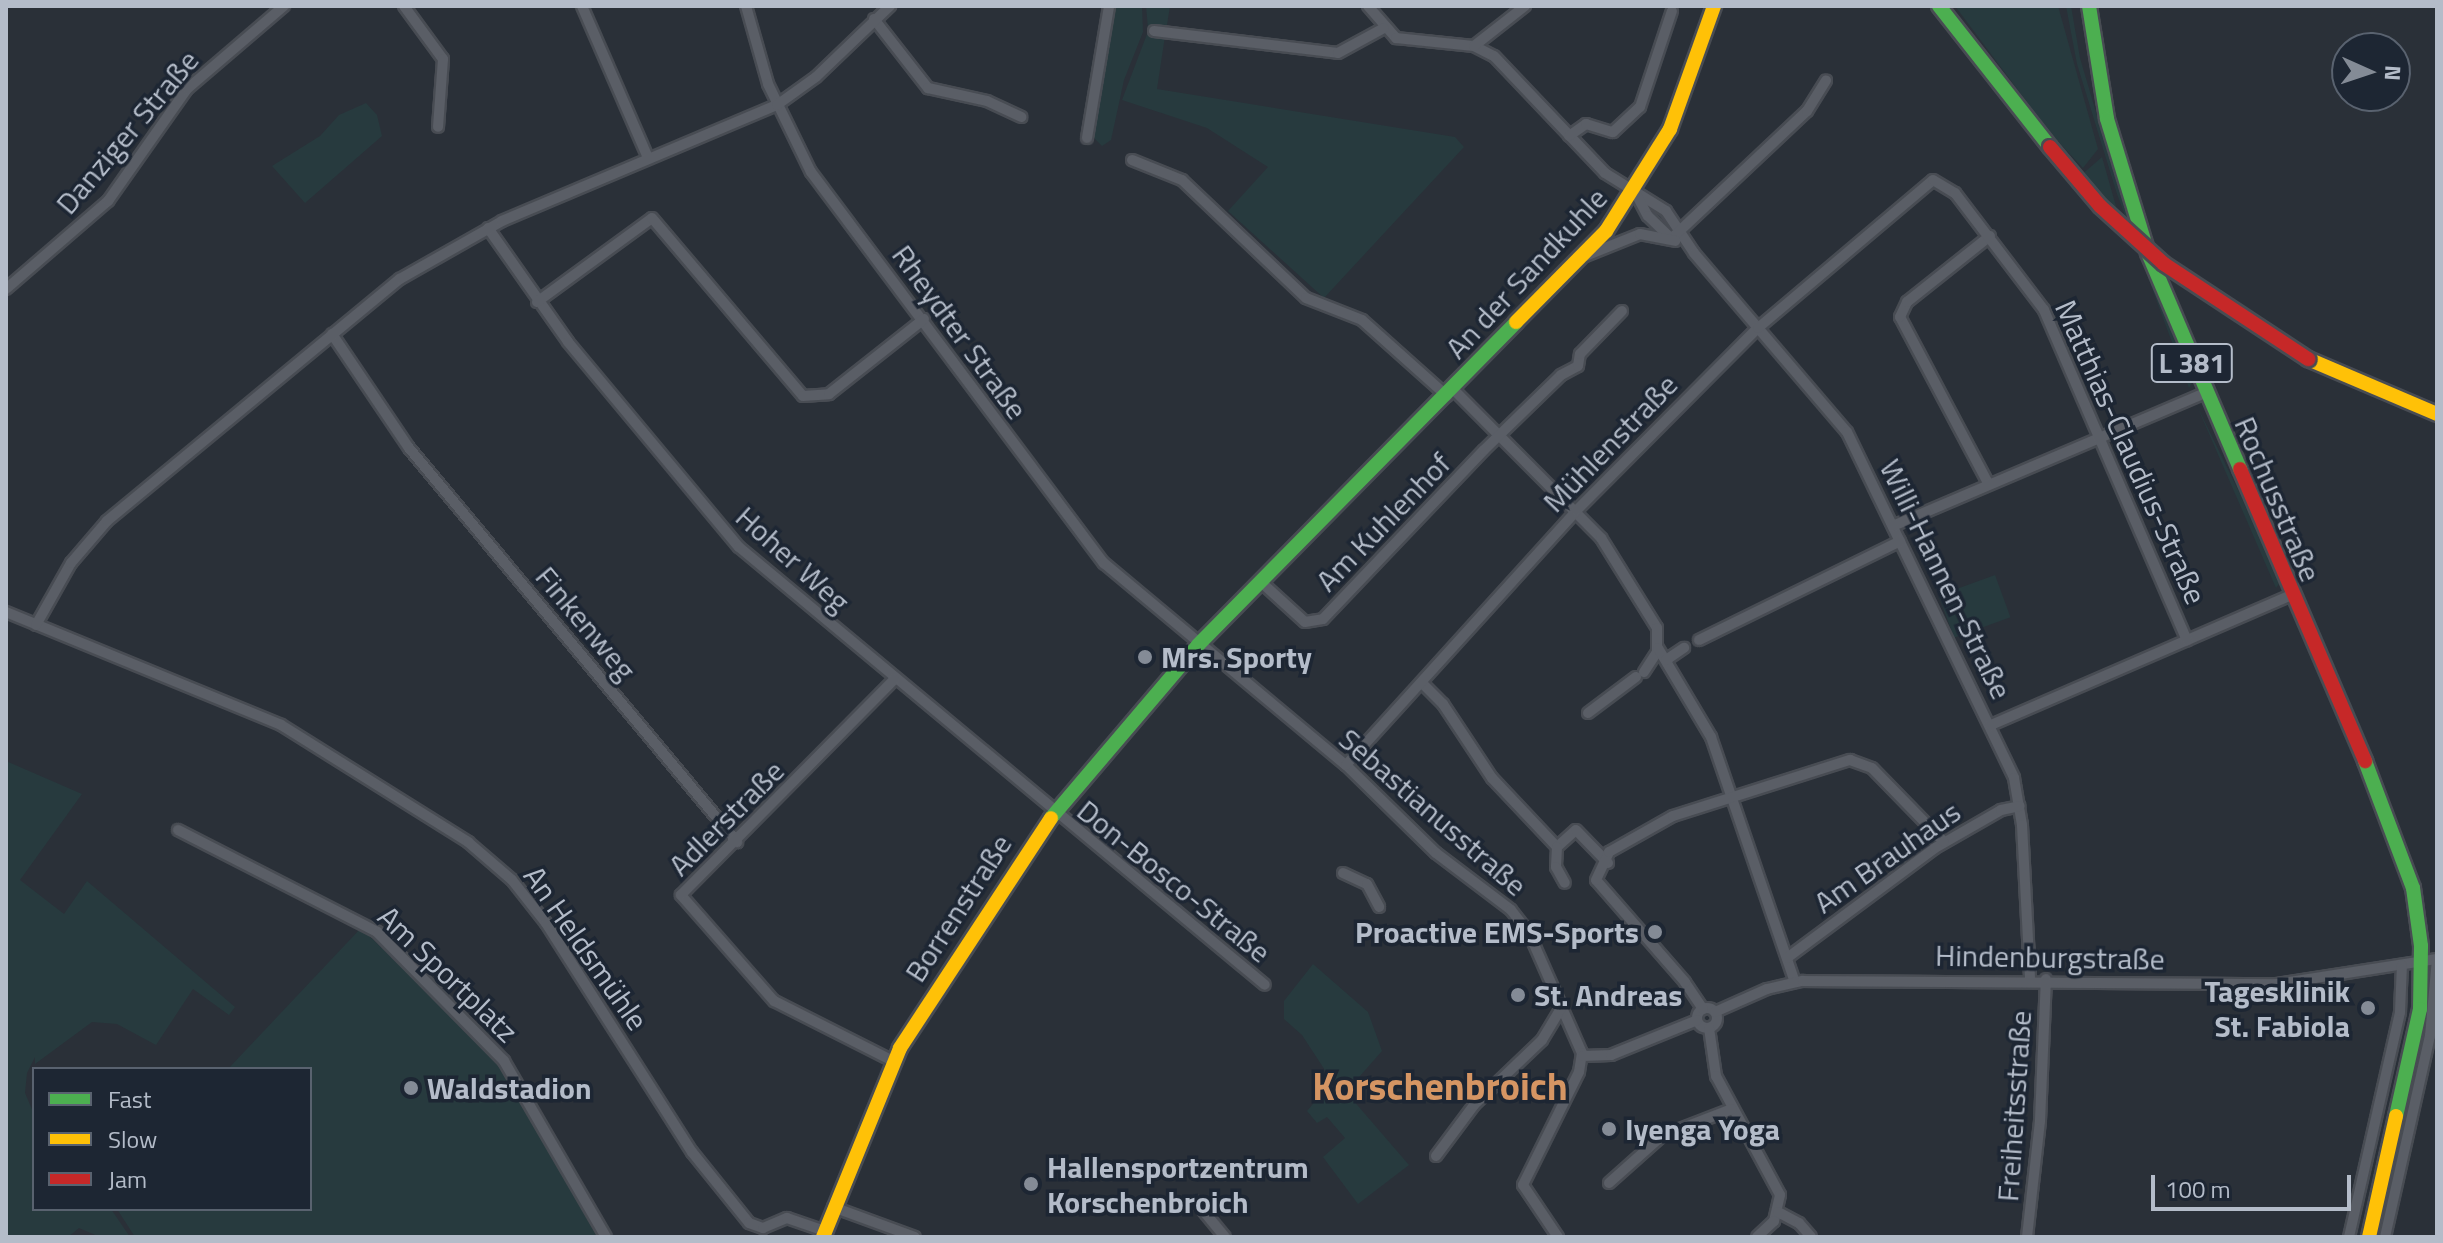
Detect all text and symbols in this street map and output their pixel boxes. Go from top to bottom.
north arrow [2331,32,2411,112]
street label: Danziger Straße [48,43,206,221]
text: N [2376,65,2410,82]
street label: An der Sandkuhle [1438,180,1614,366]
street label: Rheydter Straße [885,238,1035,426]
street label: Matthias-Claudius-Straße [2048,295,2214,609]
road number: L 381 [2150,339,2234,387]
street label: Mühlenstraße [1535,367,1685,519]
street label: Rochusstraße [2227,411,2329,587]
street label: Am Kuhlenhof [1308,445,1458,599]
street label: Willi-Hannen-Straße [1872,453,2020,705]
street label: Hoher Weg [729,499,857,619]
street label: Finkenweg [528,559,644,687]
place label: Mrs. Sporty [1161,639,1312,675]
marker: Mrs. Sporty [1136,648,1154,666]
street label: Sebastianusstraße [1332,721,1534,903]
street label: Adlerstraße [661,753,791,883]
street label: Don-Bosco-Straße [1070,792,1278,970]
street label: Am Brauhaus [1807,793,1967,921]
street label: Borrenstraße [897,828,1019,988]
street label: An Heldsmühle [516,859,656,1037]
street label: Am Sportplatz [371,898,525,1050]
place label: Proactive EMS-Sports [1355,914,1639,950]
marker: Proactive EMS-Sports [1646,923,1664,941]
street label: Hindenburgstraße [1935,937,2165,977]
place label: Tagesklinik St. Fabiola [2205,973,2350,1044]
place label: St. Andreas [1534,977,1682,1013]
marker: St. Andreas [1509,986,1527,1004]
marker: Tagesklinik St. Fabiola [2357,997,2379,1019]
street label: Freiheitsstraße [1989,1009,2039,1203]
district label: Korschenbroich [1312,1064,1568,1110]
legend [32,1067,312,1211]
place label: Waldstadion [427,1070,592,1106]
marker: Waldstadion [402,1079,420,1097]
text: Fast [108,1081,151,1117]
place label: Iyenga Yoga [1625,1111,1780,1147]
marker: Iyenga Yoga [1600,1120,1618,1138]
text: Slow [108,1121,157,1157]
place label: Hallensportzentrum Korschenbroich [1047,1149,1309,1220]
scale bar [2155,1159,2355,1209]
text: Jam [108,1161,147,1197]
text: 100 m [2165,1171,2231,1207]
marker: Hallensportzentrum Korschenbroich [1022,1175,1040,1193]

